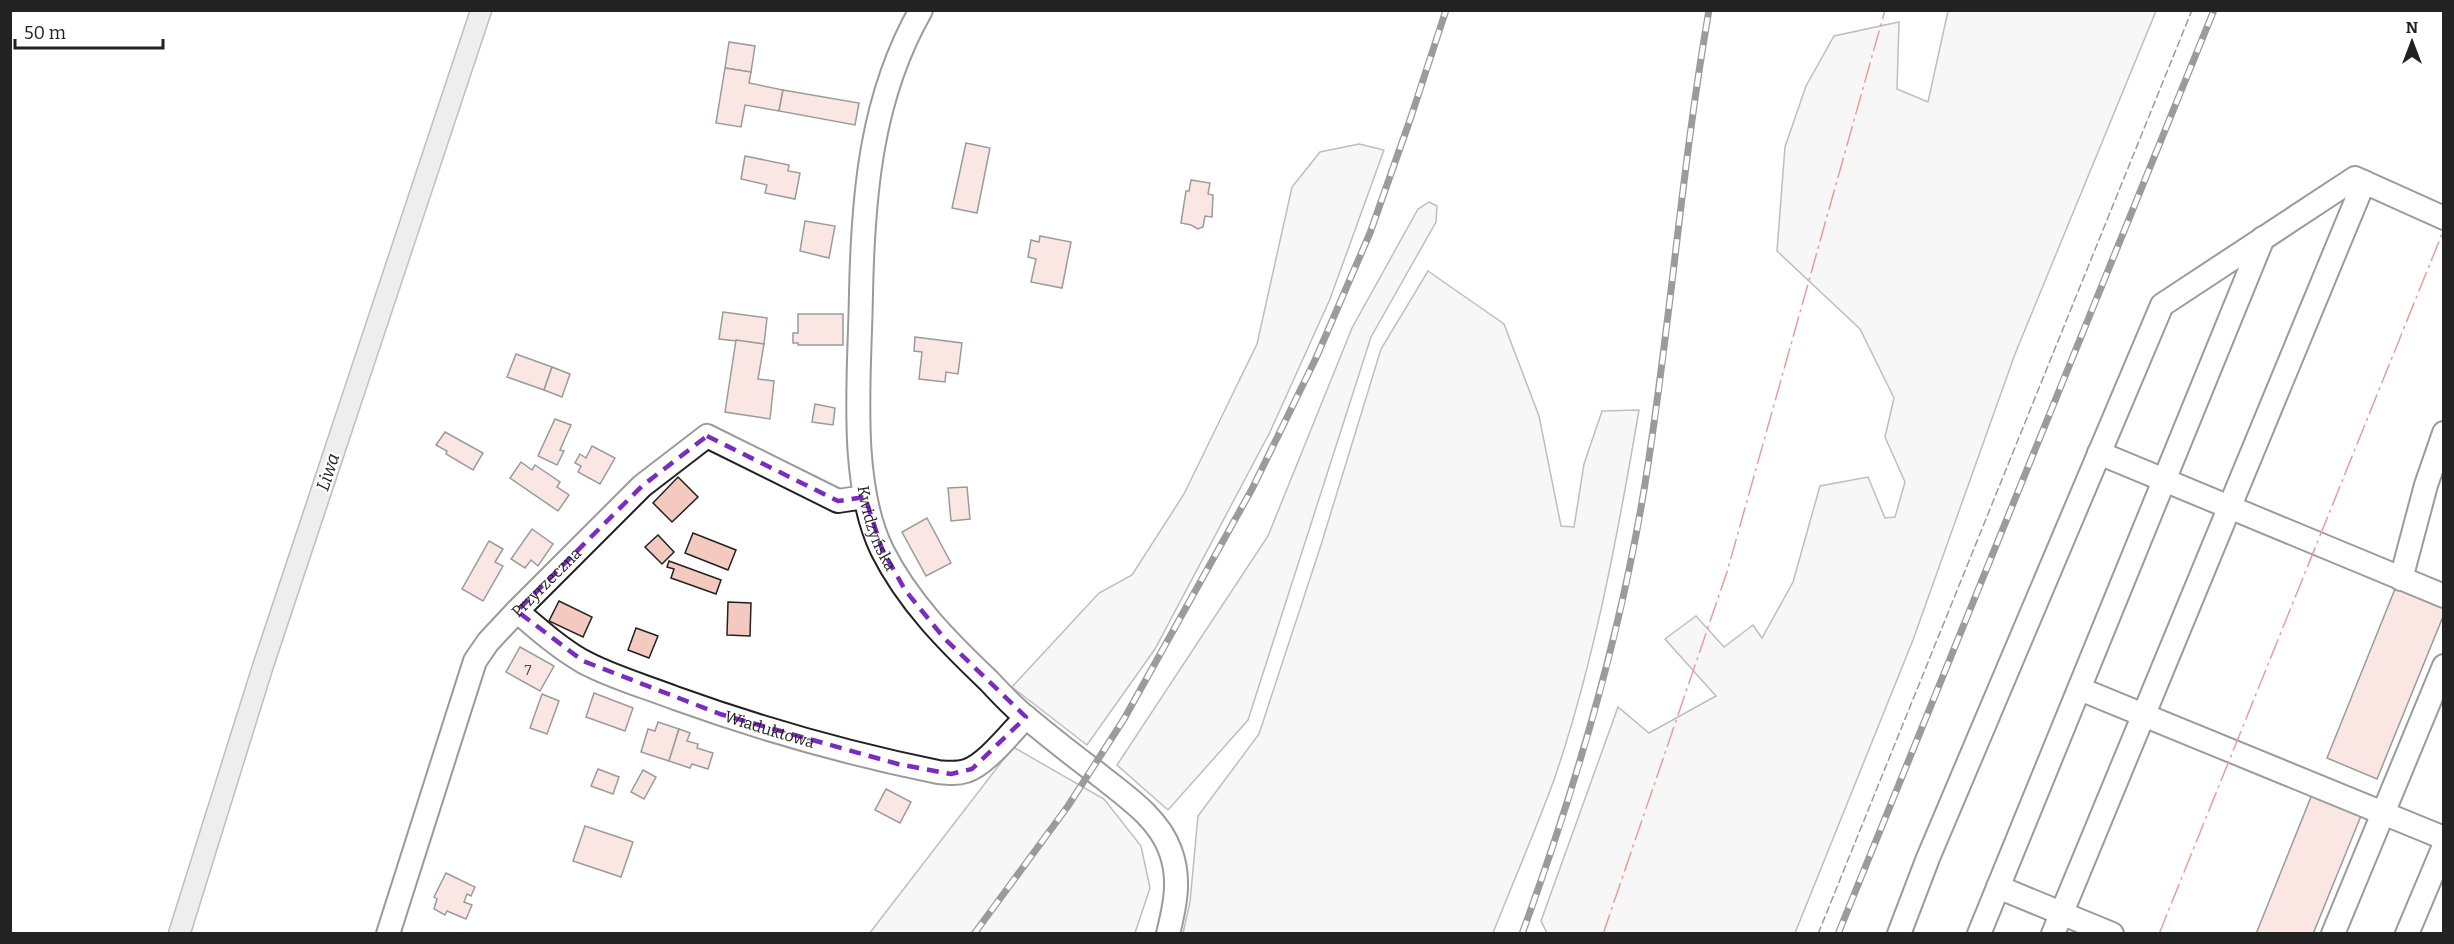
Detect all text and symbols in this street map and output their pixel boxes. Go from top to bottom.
scale bar [15,12,164,50]
north arrow [2382,12,2442,72]
text: N [2406,18,2418,37]
text: 50 m [24,22,66,44]
water label: Liwa [312,450,344,494]
street label: Kwidzyńska [854,484,901,574]
street label: Przyrzeczna [507,543,585,621]
house number: 7 [524,662,532,679]
street label: Wiaduktowa [722,706,817,752]

